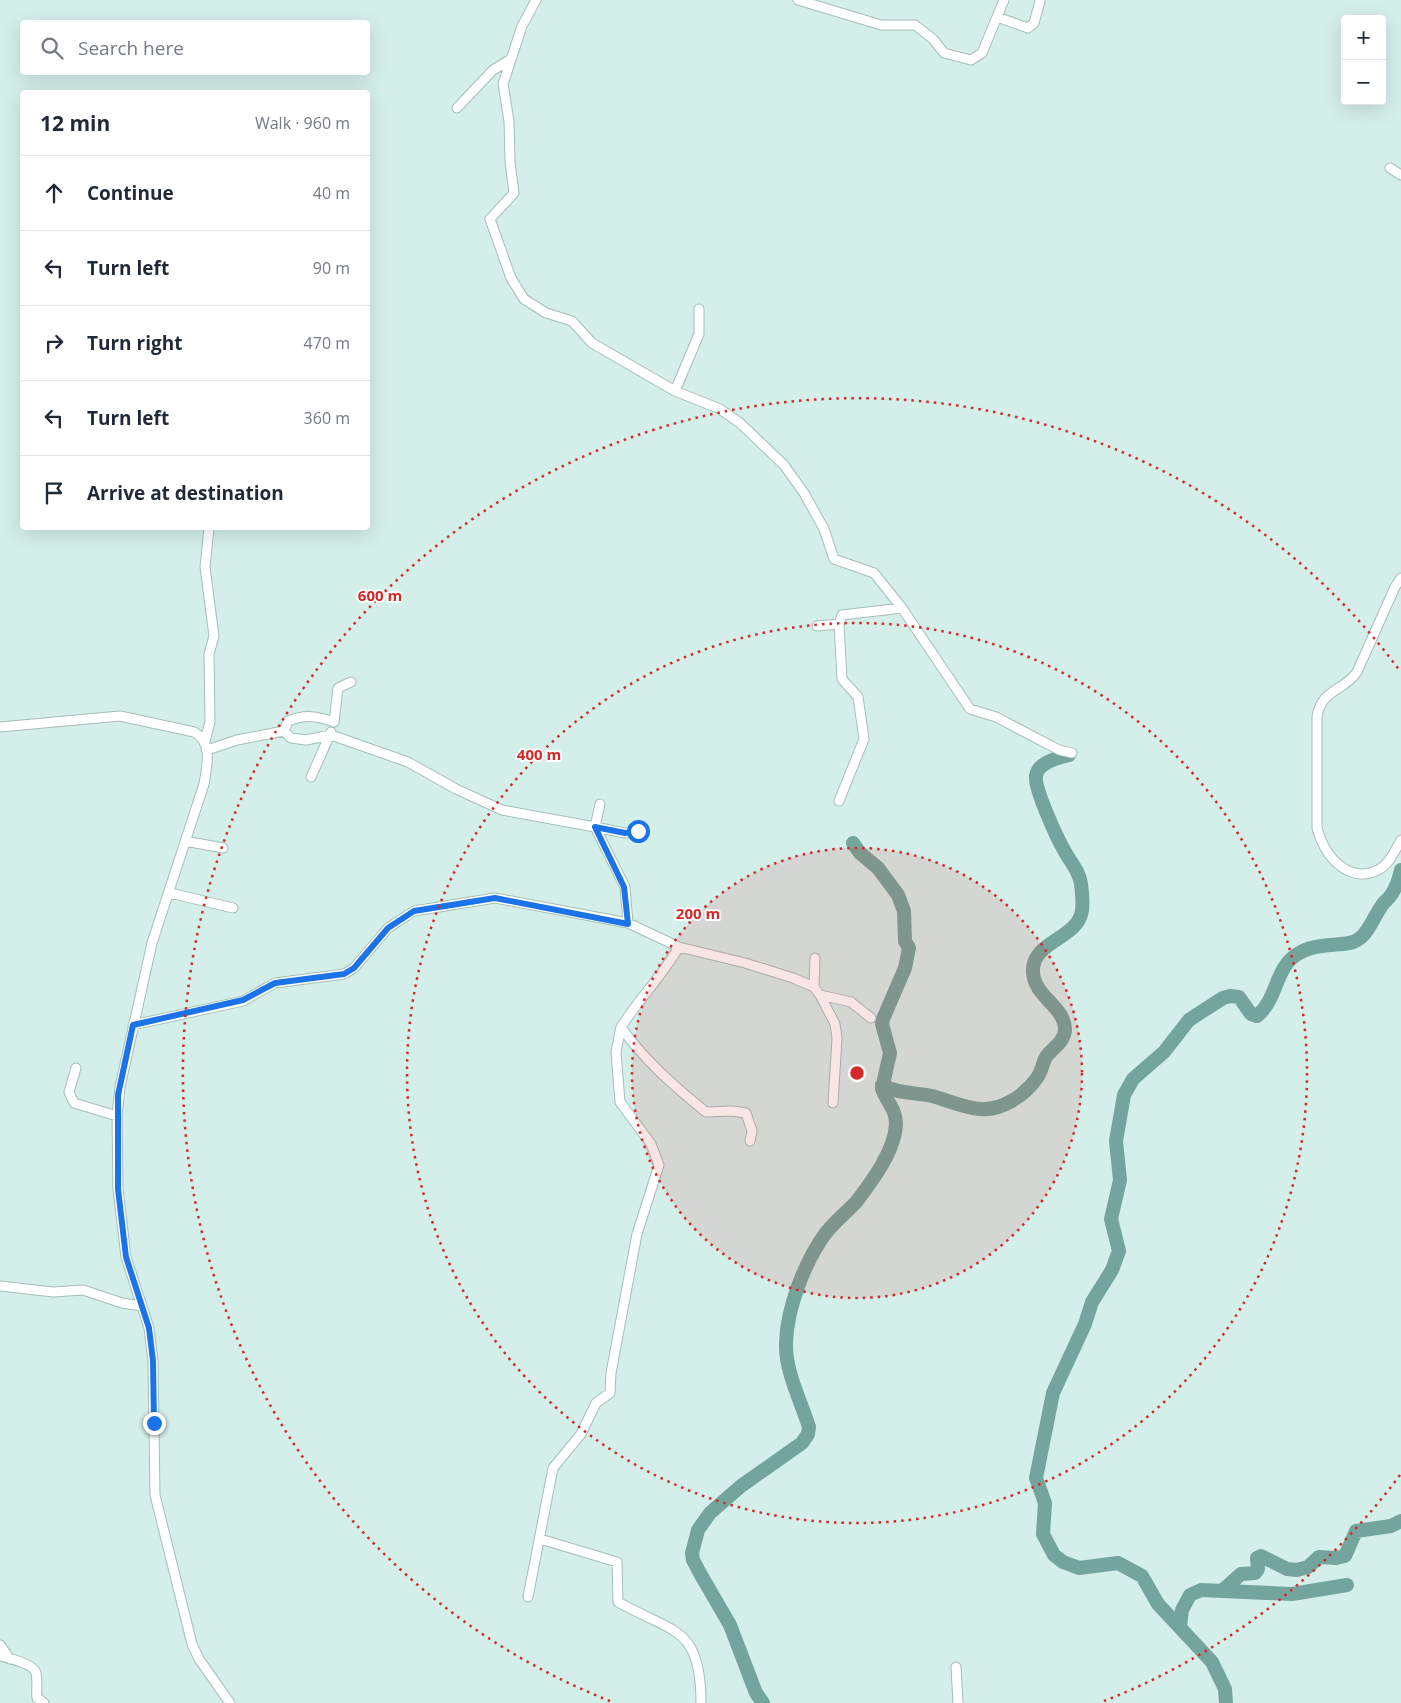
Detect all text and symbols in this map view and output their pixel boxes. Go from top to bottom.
map controls [1341,15,1386,105]
button: + [1341,15,1386,60]
search box [20,20,370,75]
icon: search [38,34,66,62]
text: Search here [78,35,184,61]
button: − [1341,60,1386,105]
text: 12 min [40,109,110,137]
text: Walk · 960 m [255,112,350,134]
icon: ahead [40,179,68,207]
text: Continue [87,180,174,206]
text: 40 m [313,182,350,204]
icon: left [40,254,68,282]
text: Turn left [87,255,169,281]
text: 90 m [313,257,350,279]
icon: right [40,329,68,357]
text: Turn right [87,330,182,356]
text: 470 m [304,332,350,354]
icon: left [40,404,68,432]
text: Turn left [87,405,169,431]
text: 360 m [304,407,350,429]
icon: arrive [40,479,68,507]
text: Arrive at destination [87,480,284,506]
text: 600 m [358,585,402,605]
text: 400 m [517,744,561,764]
route start [627,820,650,843]
text: 200 m [676,903,720,923]
centre of rings [848,1064,866,1082]
route end [143,1412,166,1435]

